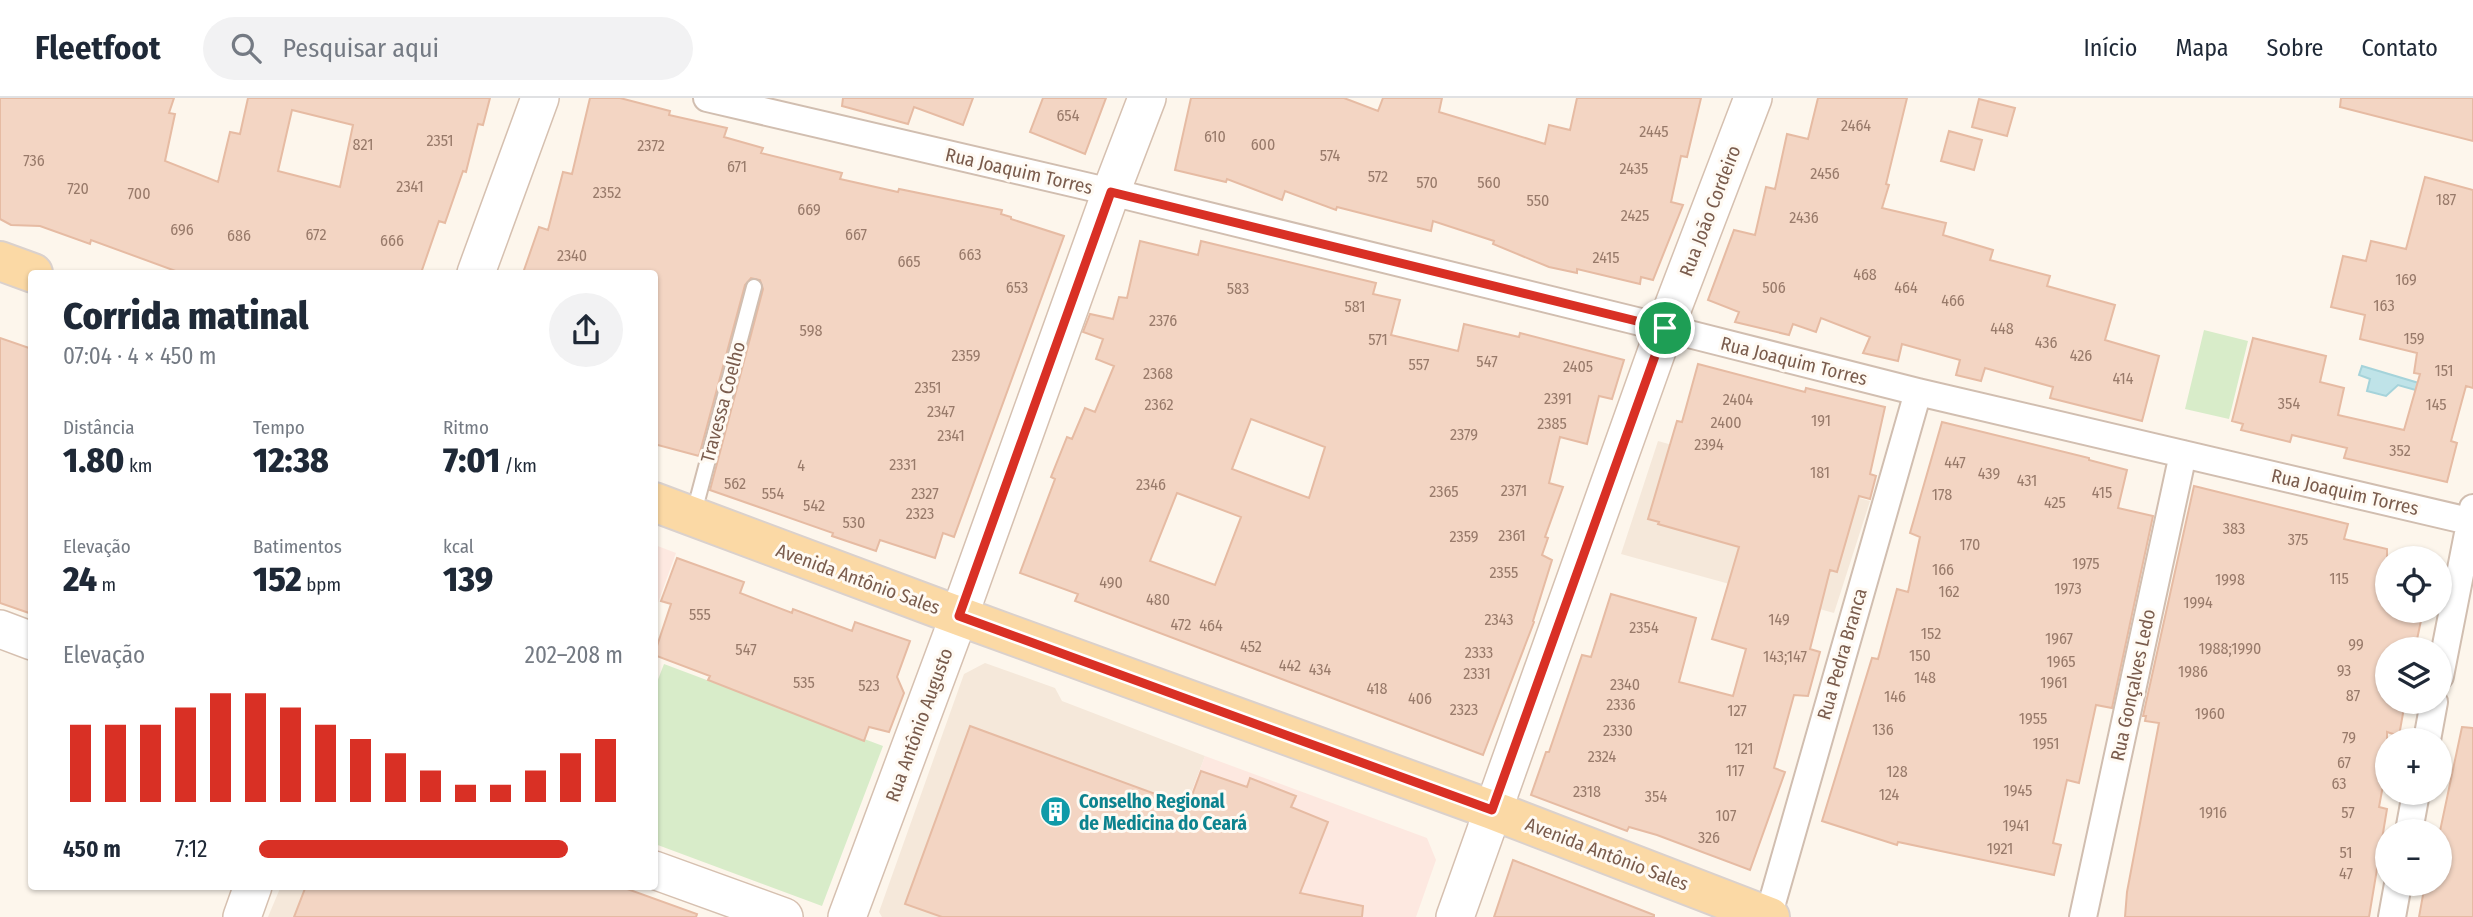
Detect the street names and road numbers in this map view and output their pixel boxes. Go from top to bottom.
street label: Rua João Cordeiro [1674,142,1746,280]
street label: Rua Joaquim Torres [943,143,1095,199]
street label: Rua Joaquim Torres [1718,332,1870,390]
street label: Travessa Coelho [696,339,750,465]
street label: Rua Joaquim Torres [2269,464,2421,520]
street label: Avenida Antônio Sales [773,539,943,619]
street label: Rua Pedra Branca [1812,586,1872,722]
street label: Rua Gonçalves Ledo [2106,607,2160,763]
street label: Rua Antônio Augusto [881,645,957,805]
street label: Avenida Antônio Sales [1522,812,1692,896]

